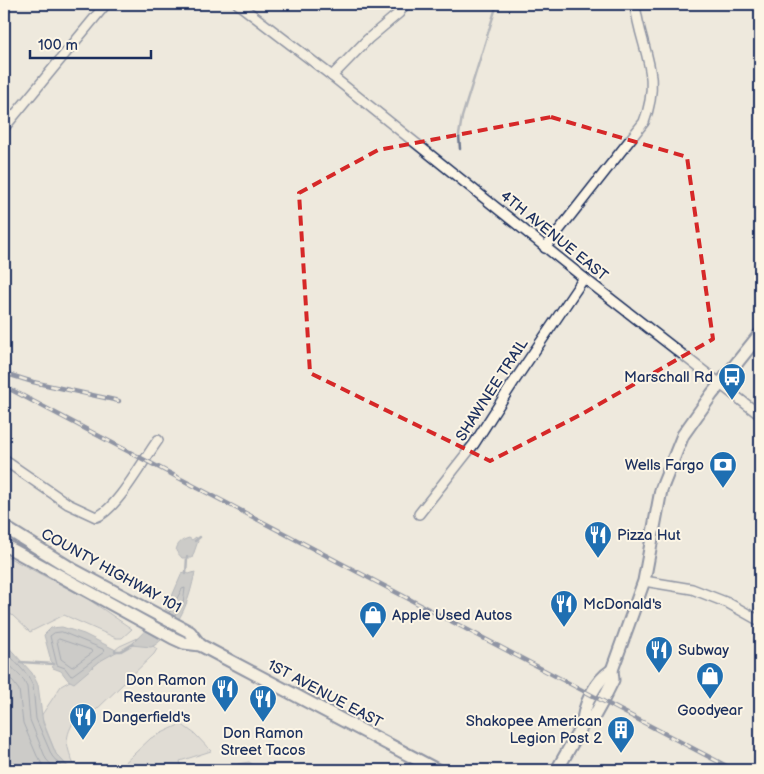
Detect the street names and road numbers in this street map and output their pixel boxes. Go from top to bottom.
street label: 4TH AVENUE EAST [496,187,612,285]
street label: SHAWNEE TRAIL [452,335,532,445]
street label: COUNTY HIGHWAY 101 [37,524,185,618]
street label: 1ST AVENUE EAST [264,656,386,732]

